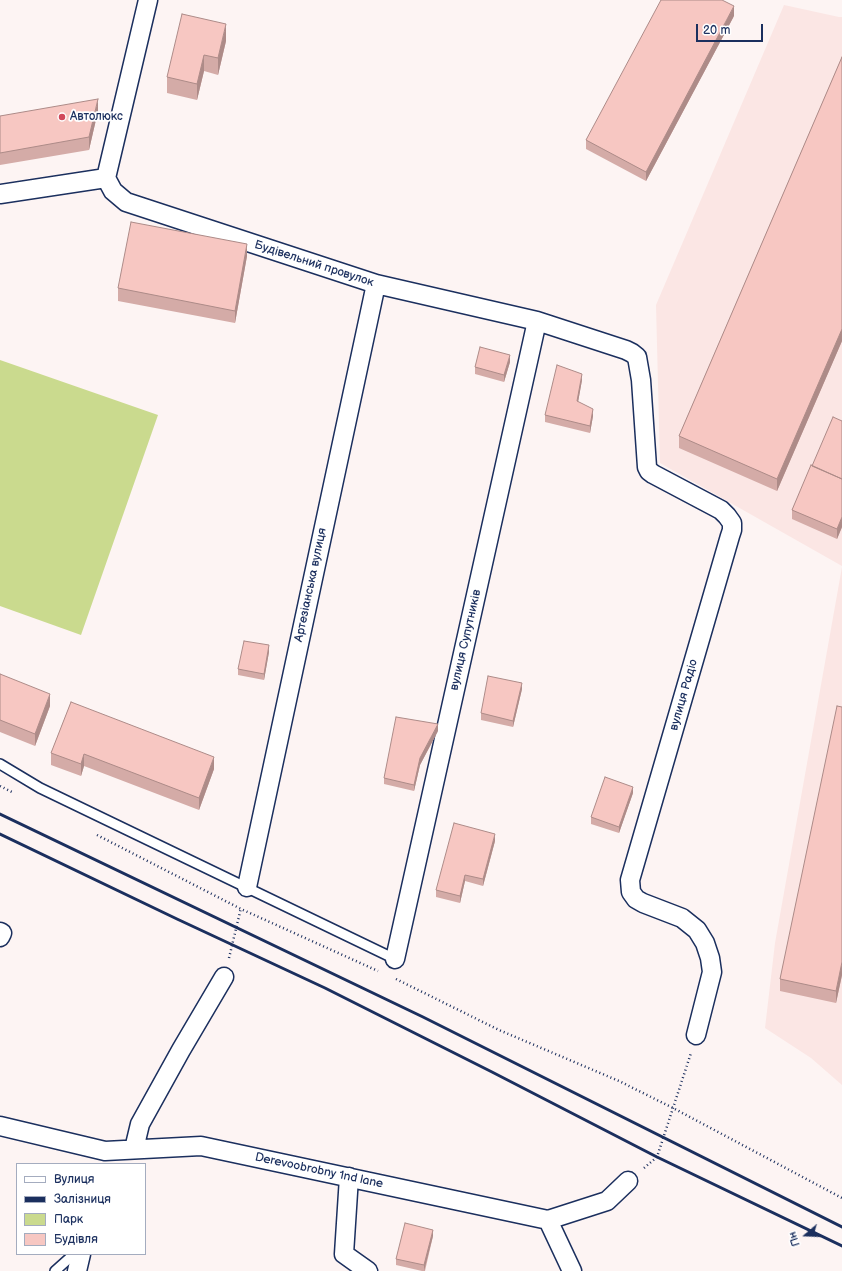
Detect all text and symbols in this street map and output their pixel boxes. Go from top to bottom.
scale bar [698,16,765,42]
text: 20 m [703,23,730,38]
place label: Автолюкс [70,110,123,124]
marker: Автолюкс [57,112,67,122]
street label: Будівельний провулок [253,238,375,290]
street label: Артезіанська вулиця [292,527,330,643]
street label: вулиця Супутників [447,588,485,692]
street label: вулиця Радіо [667,658,701,732]
street label: Derevoobrobny 1nd lane [254,1150,384,1192]
legend [16,1163,146,1255]
text: Вулиця [54,1172,94,1187]
text: Залізниця [54,1192,111,1207]
text: Парк [54,1212,83,1227]
north arrow [786,1215,826,1255]
text: Пн [786,1230,803,1248]
text: Будівля [54,1232,98,1247]

